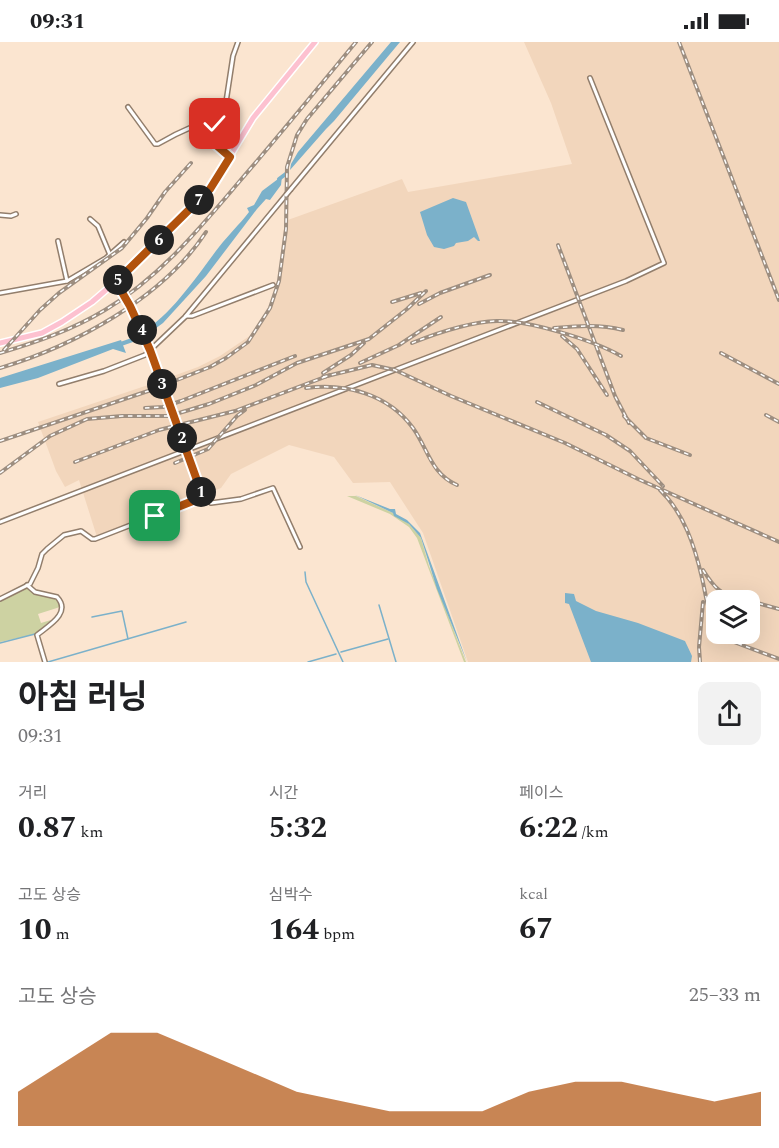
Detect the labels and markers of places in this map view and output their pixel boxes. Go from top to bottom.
pin [189,98,240,149]
pin: 7 [184,185,214,215]
pin: 6 [144,225,174,255]
pin: 5 [103,265,133,295]
pin: 4 [127,315,157,345]
pin: 3 [147,369,177,399]
pin: 2 [167,423,197,453]
pin: 1 [186,477,216,507]
pin [129,490,180,541]

